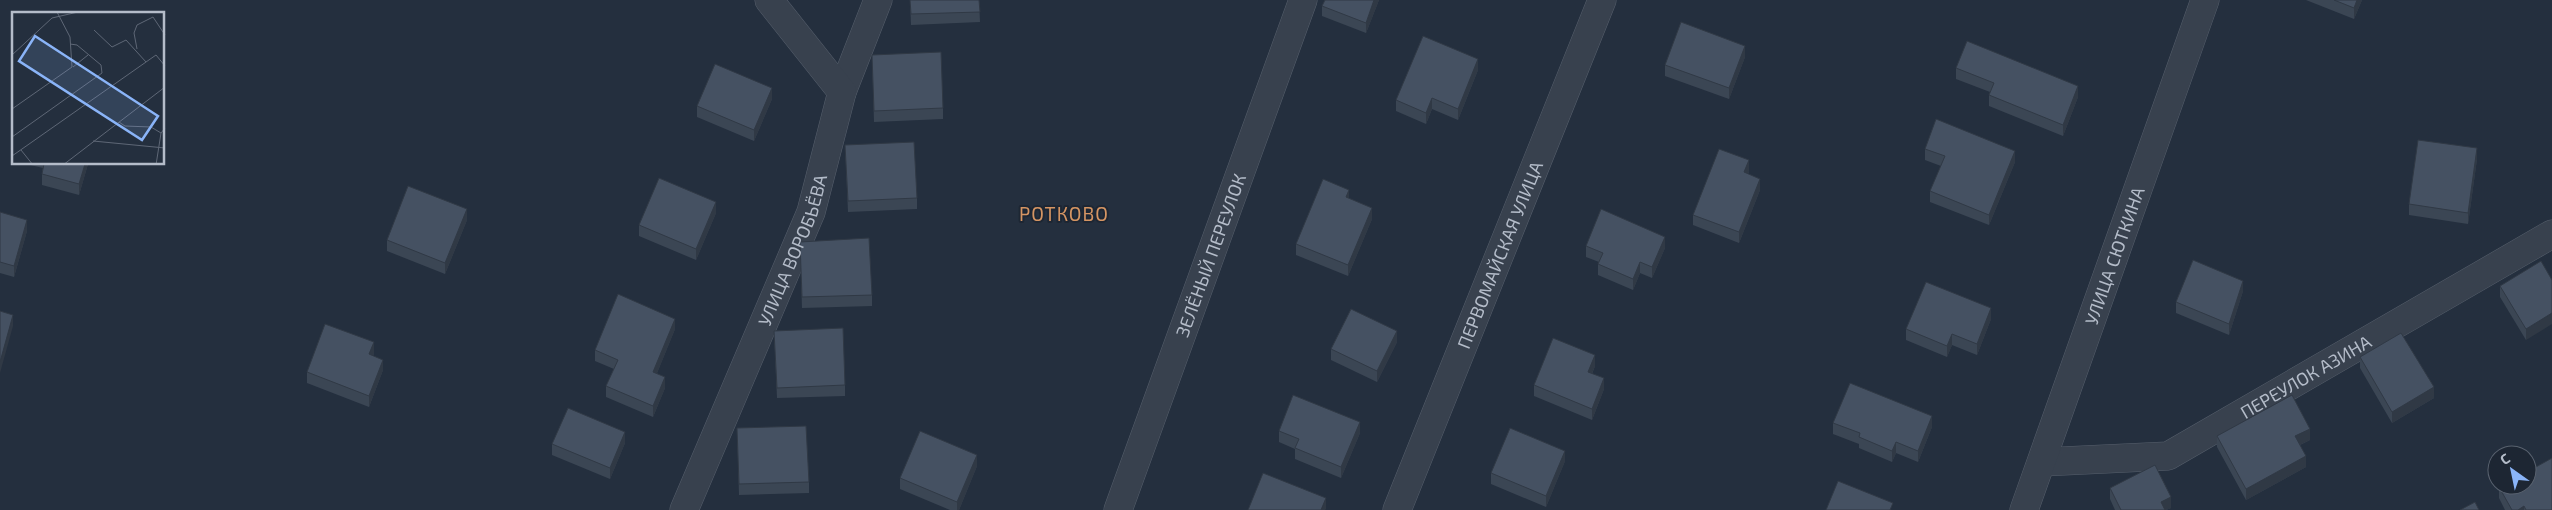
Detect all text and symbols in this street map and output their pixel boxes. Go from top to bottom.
inset map [12,12,165,165]
street label: ПЕРВОМАЙСКАЯ УЛИЦА [1452,157,1547,352]
street label: ЗЕЛЁНЫЙ ПЕРЕУЛОК [1171,170,1250,340]
street label: УЛИЦА ВОРОБЬЁВА [753,171,831,329]
street label: УЛИЦА СЮТКИНА [2080,183,2149,327]
district label: РОТКОВО [1019,202,1109,225]
street label: ПЕРЕУЛОК АЗИНА [2236,330,2376,423]
north arrow [2487,445,2537,495]
text: С [2497,449,2513,468]

